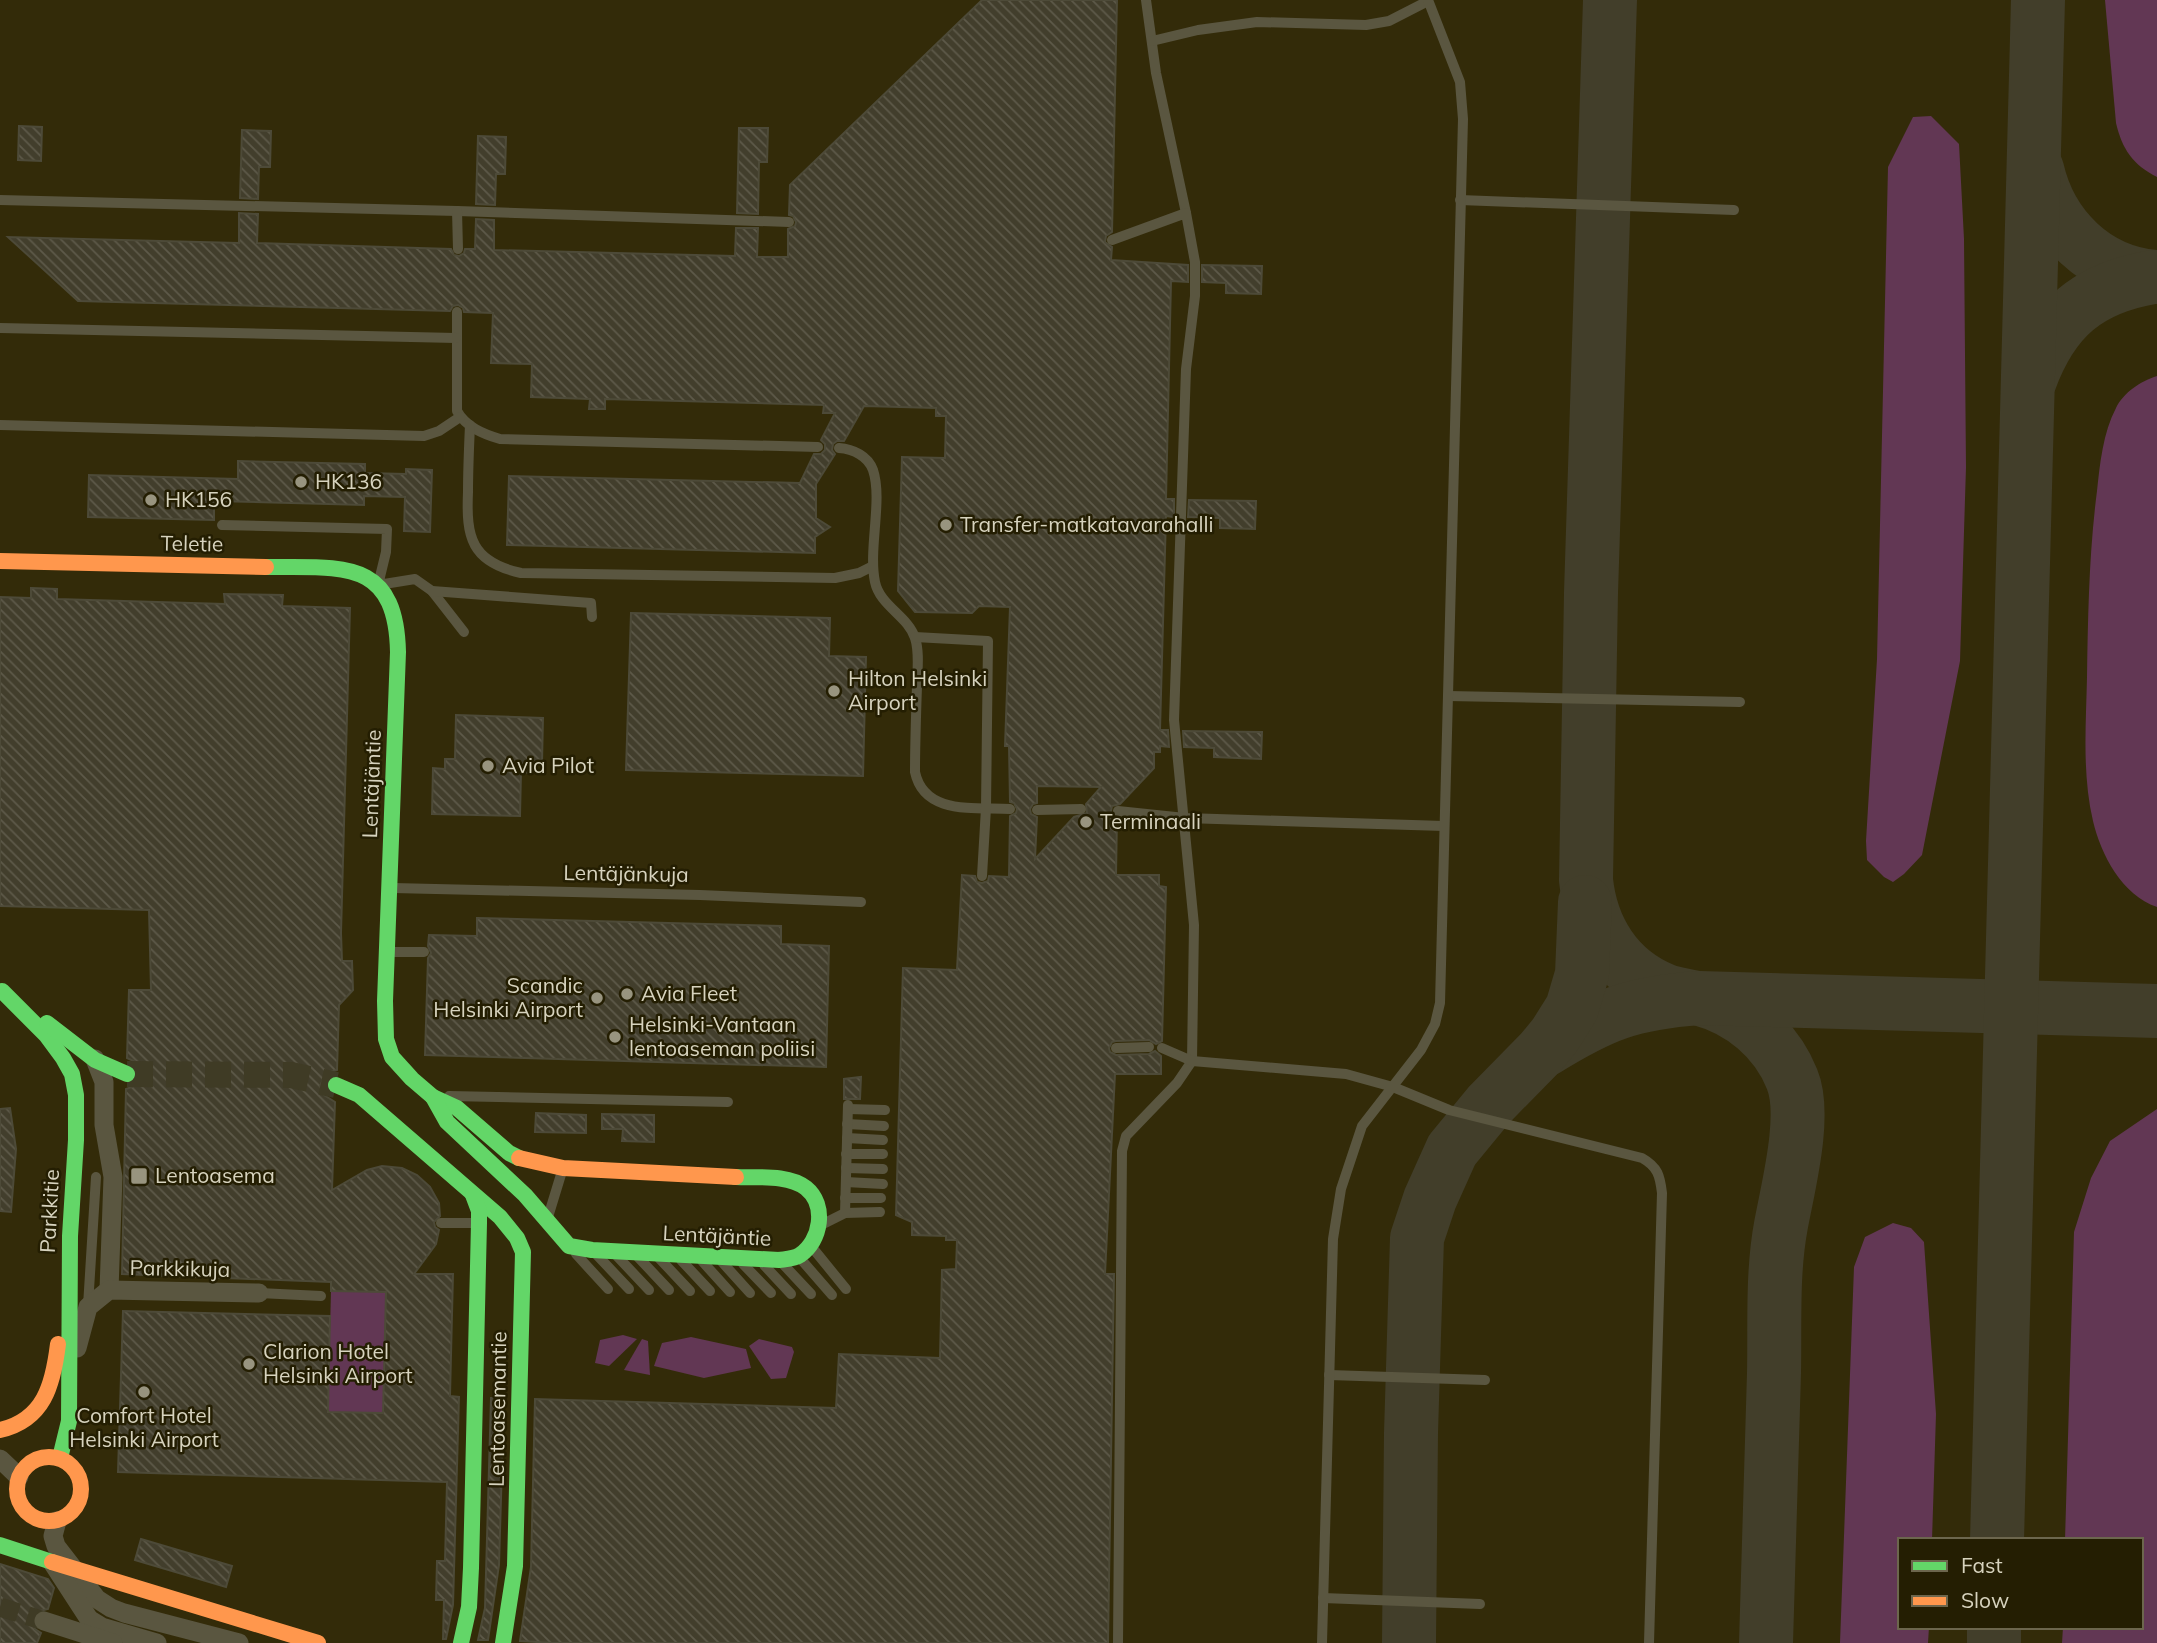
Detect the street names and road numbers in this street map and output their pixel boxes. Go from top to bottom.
street label: Teletie [160,529,224,557]
street label: Lentäjäntie [356,729,386,839]
street label: Lentäjänkuja [563,859,689,887]
street label: Parkkitie [34,1168,64,1253]
street label: Lentäjäntie [662,1219,772,1251]
street label: Parkkikuja [130,1254,231,1282]
street label: Lentoasemantie [483,1331,511,1487]

